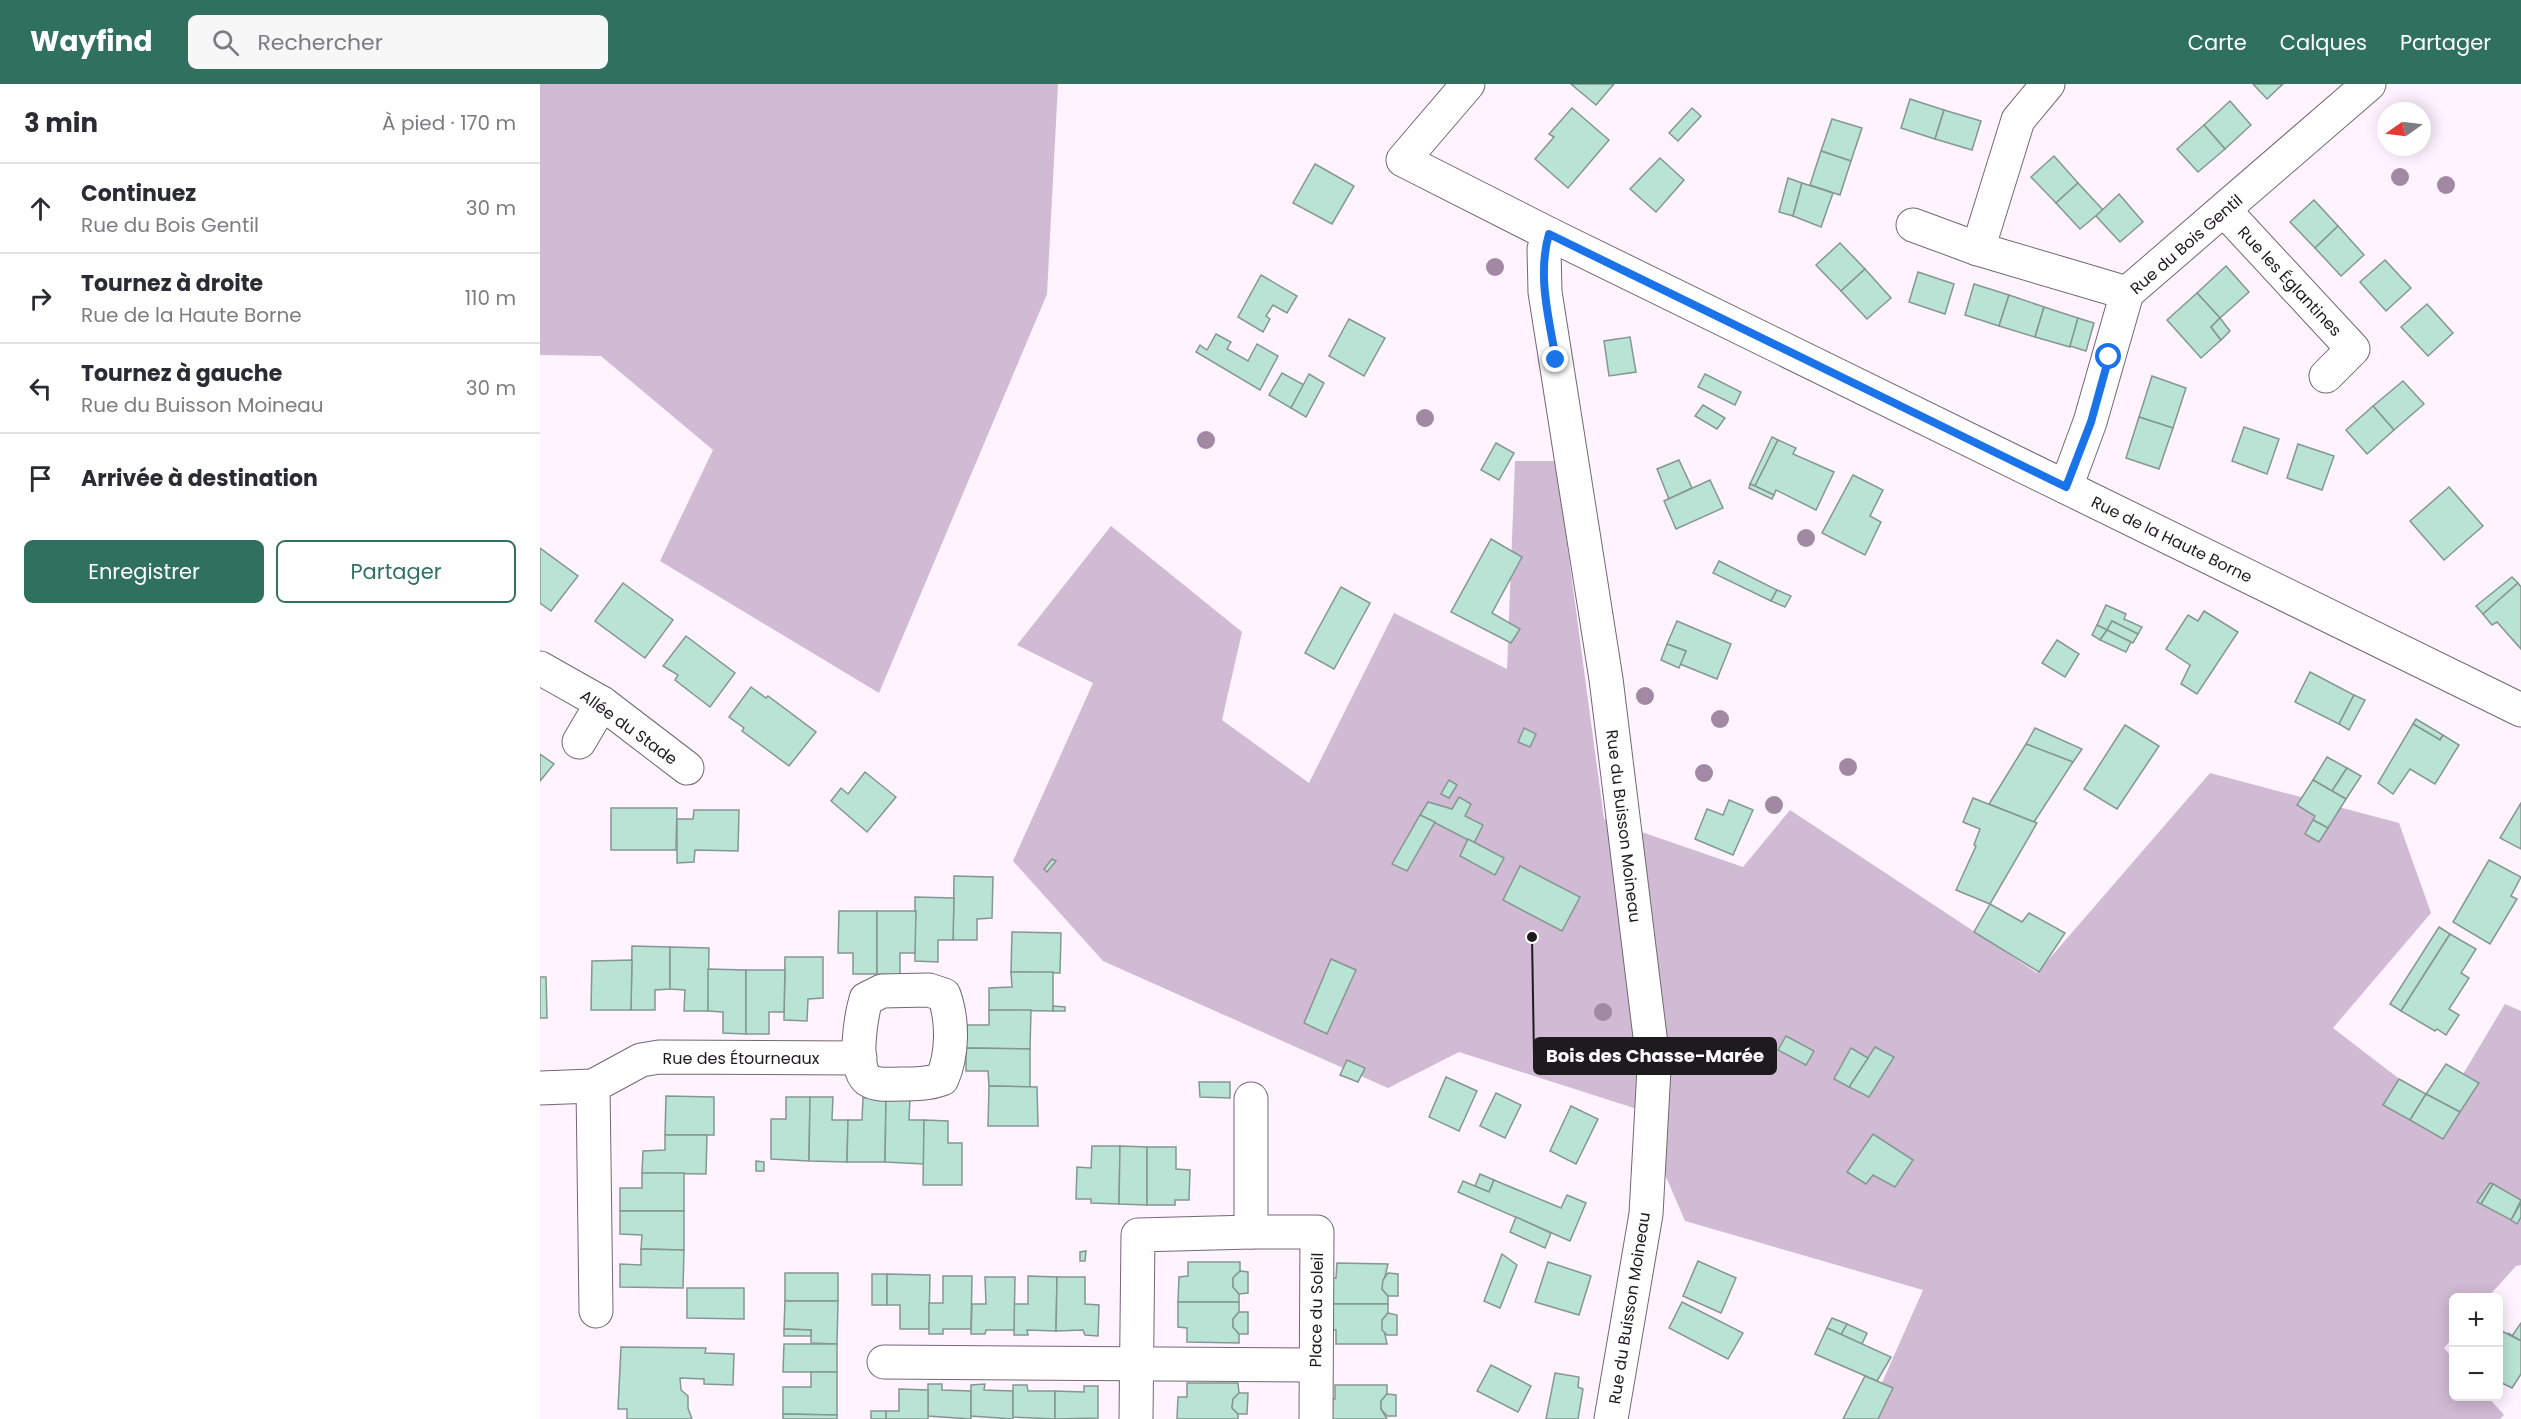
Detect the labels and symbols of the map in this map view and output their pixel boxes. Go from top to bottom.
north arrow [2377,102,2431,156]
street label: Rue du Bois Gentil [2125,189,2248,300]
street label: Rue les Églantines [2232,221,2347,341]
route start [2095,343,2121,369]
route end [1542,346,1568,372]
street label: Rue de la Haute Borne [2087,490,2256,589]
street label: Allée du Stade [575,684,682,771]
street label: Rue du Buisson Moineau [1600,728,1647,924]
callout: Bois des Chasse-Marée [1534,1038,1776,1074]
text: Bois des Chasse-Marée [1546,1043,1764,1068]
street label: Rue des Étourneaux [663,1047,820,1070]
street label: Rue du Buisson Moineau [1603,1210,1656,1406]
street label: Place du Soleil [1304,1253,1329,1368]

